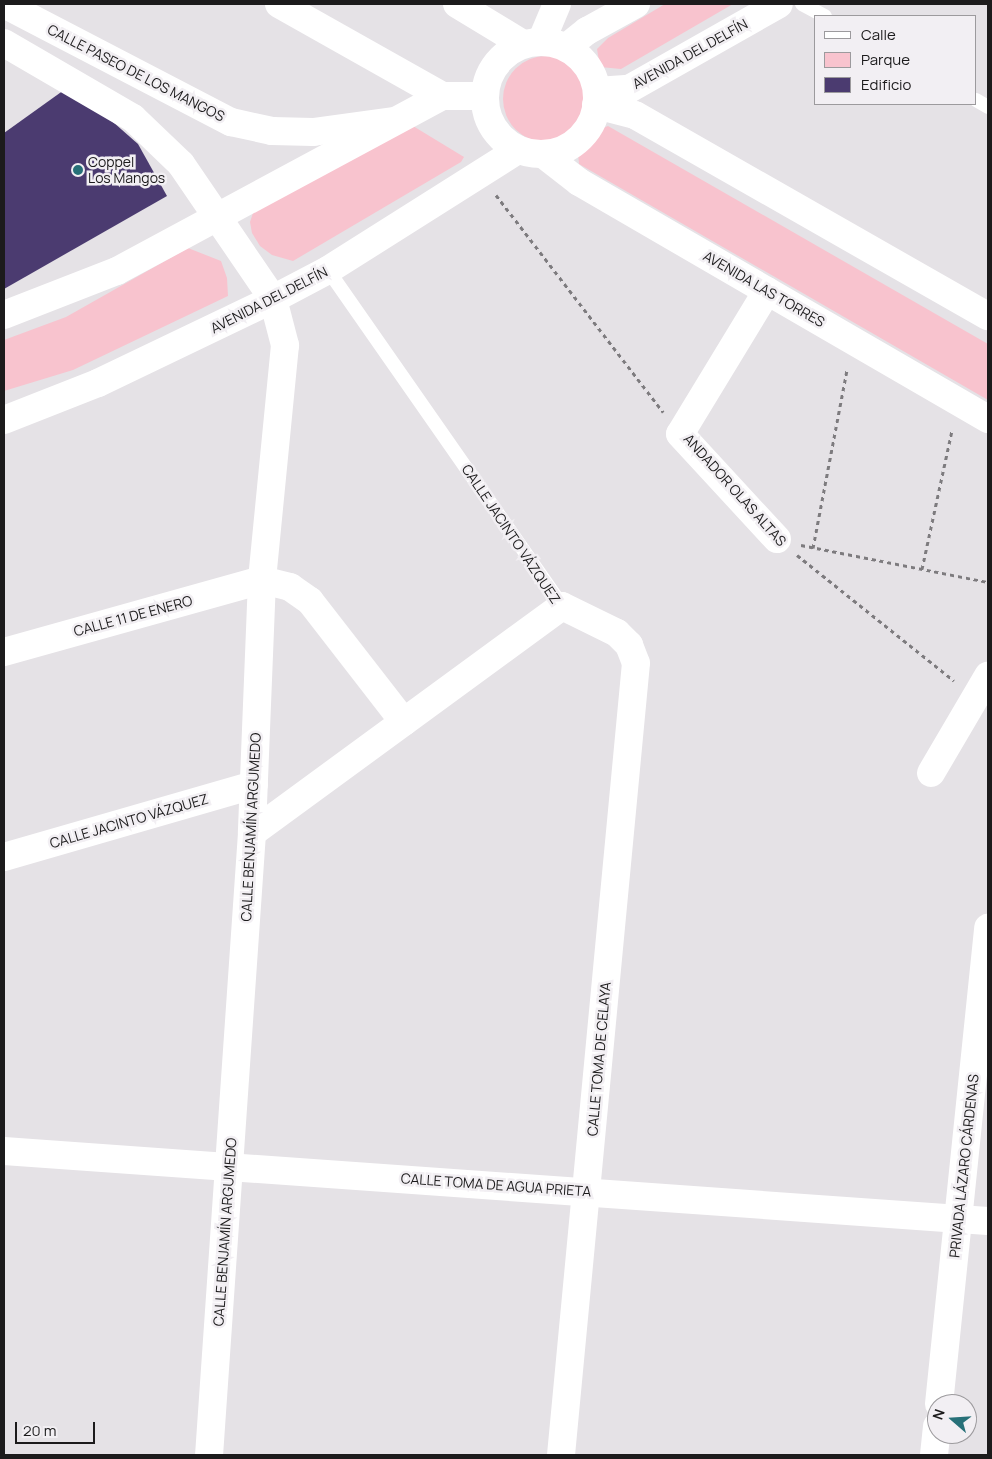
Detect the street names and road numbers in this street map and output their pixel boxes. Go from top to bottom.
street label: AVENIDA DEL DELFÍN [629,15,751,93]
street label: CALLE PASEO DE LOS MANGOS [45,21,227,125]
street label: AVENIDA LAS TORRES [700,247,828,331]
street label: AVENIDA DEL DELFÍN [207,263,331,337]
street label: ANDADOR OLAS ALTAS [680,431,790,549]
street label: CALLE JACINTO VÁZQUEZ [458,461,564,607]
street label: CALLE 11 DE ENERO [72,592,194,640]
street label: CALLE BENJAMÍN ARGUMEDO [238,732,264,922]
street label: CALLE JACINTO VÁZQUEZ [48,790,210,852]
street label: CALLE TOMA DE CELAYA [584,981,614,1137]
street label: PRIVADA LÁZARO CÁRDENAS [946,1073,982,1259]
street label: CALLE BENJAMÍN ARGUMEDO [210,1137,240,1327]
street label: CALLE TOMA DE AGUA PRIETA [400,1170,592,1200]

